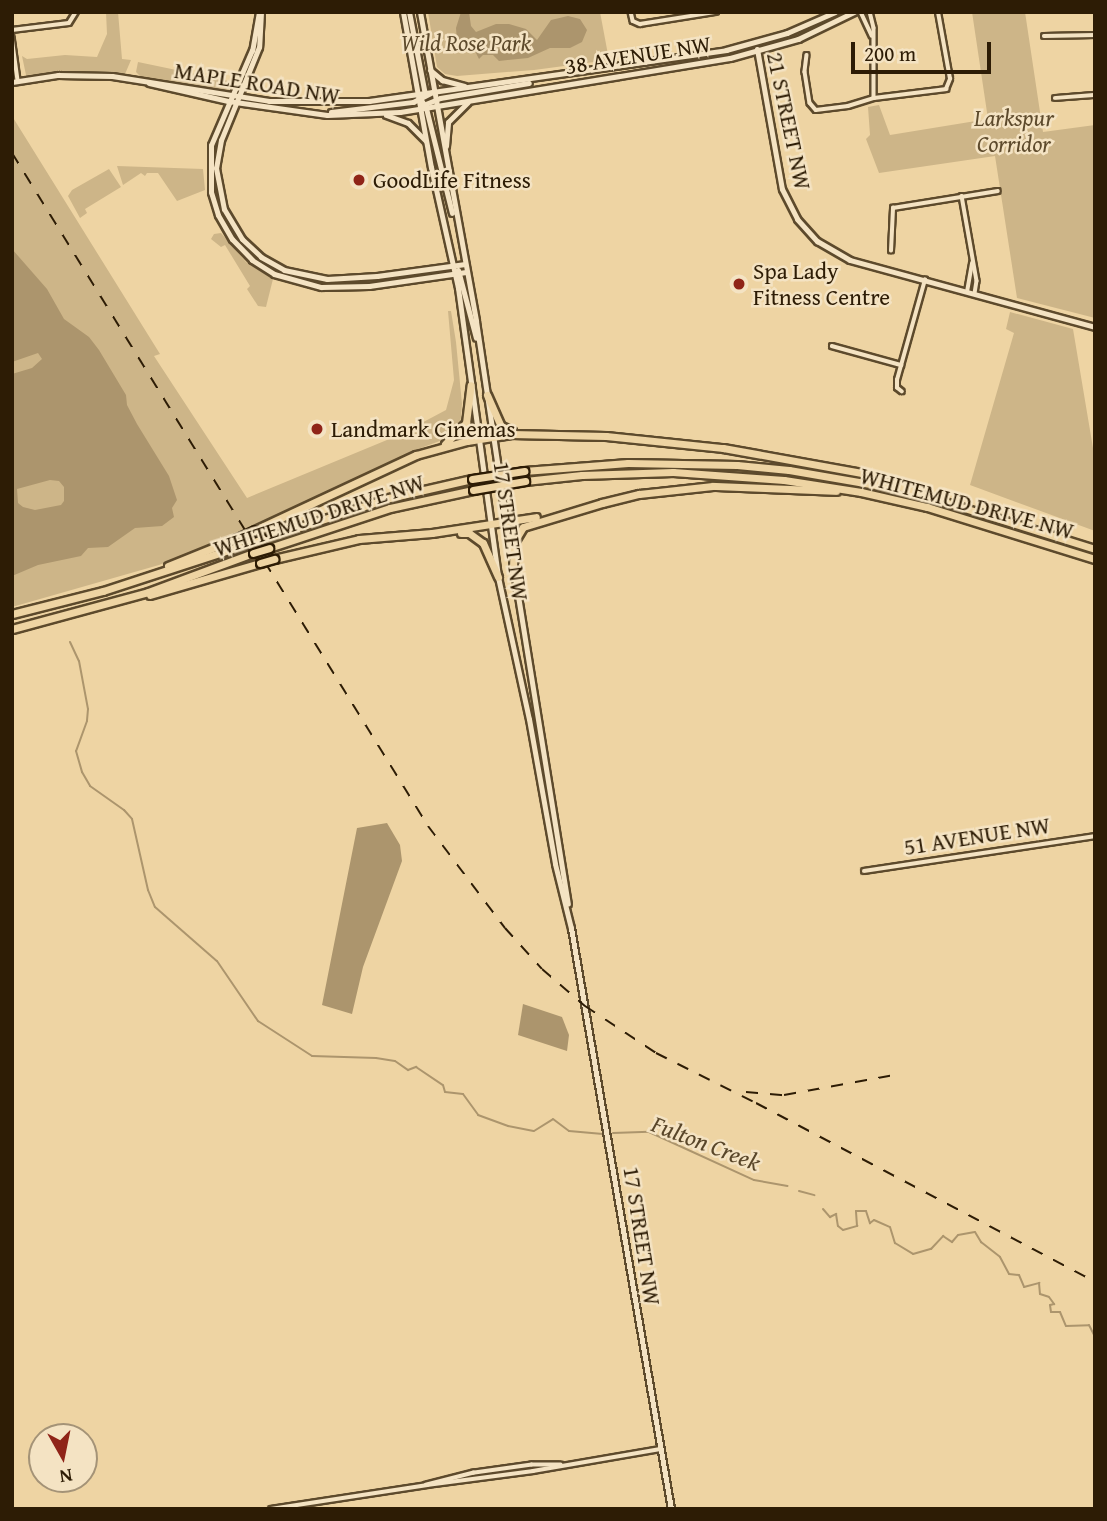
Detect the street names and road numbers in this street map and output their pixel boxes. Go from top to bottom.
street label: 38 AVENUE NW [563,30,713,80]
street label: 21 STREET NW [761,49,817,193]
street label: MAPLE ROAD NW [172,56,342,110]
street label: 17 STREET NW [488,460,534,602]
street label: WHITEMUD DRIVE NW [857,461,1077,545]
street label: WHITEMUD DRIVE NW [210,468,428,562]
street label: 51 AVENUE NW [902,811,1052,861]
street label: 17 STREET NW [617,1165,667,1307]

